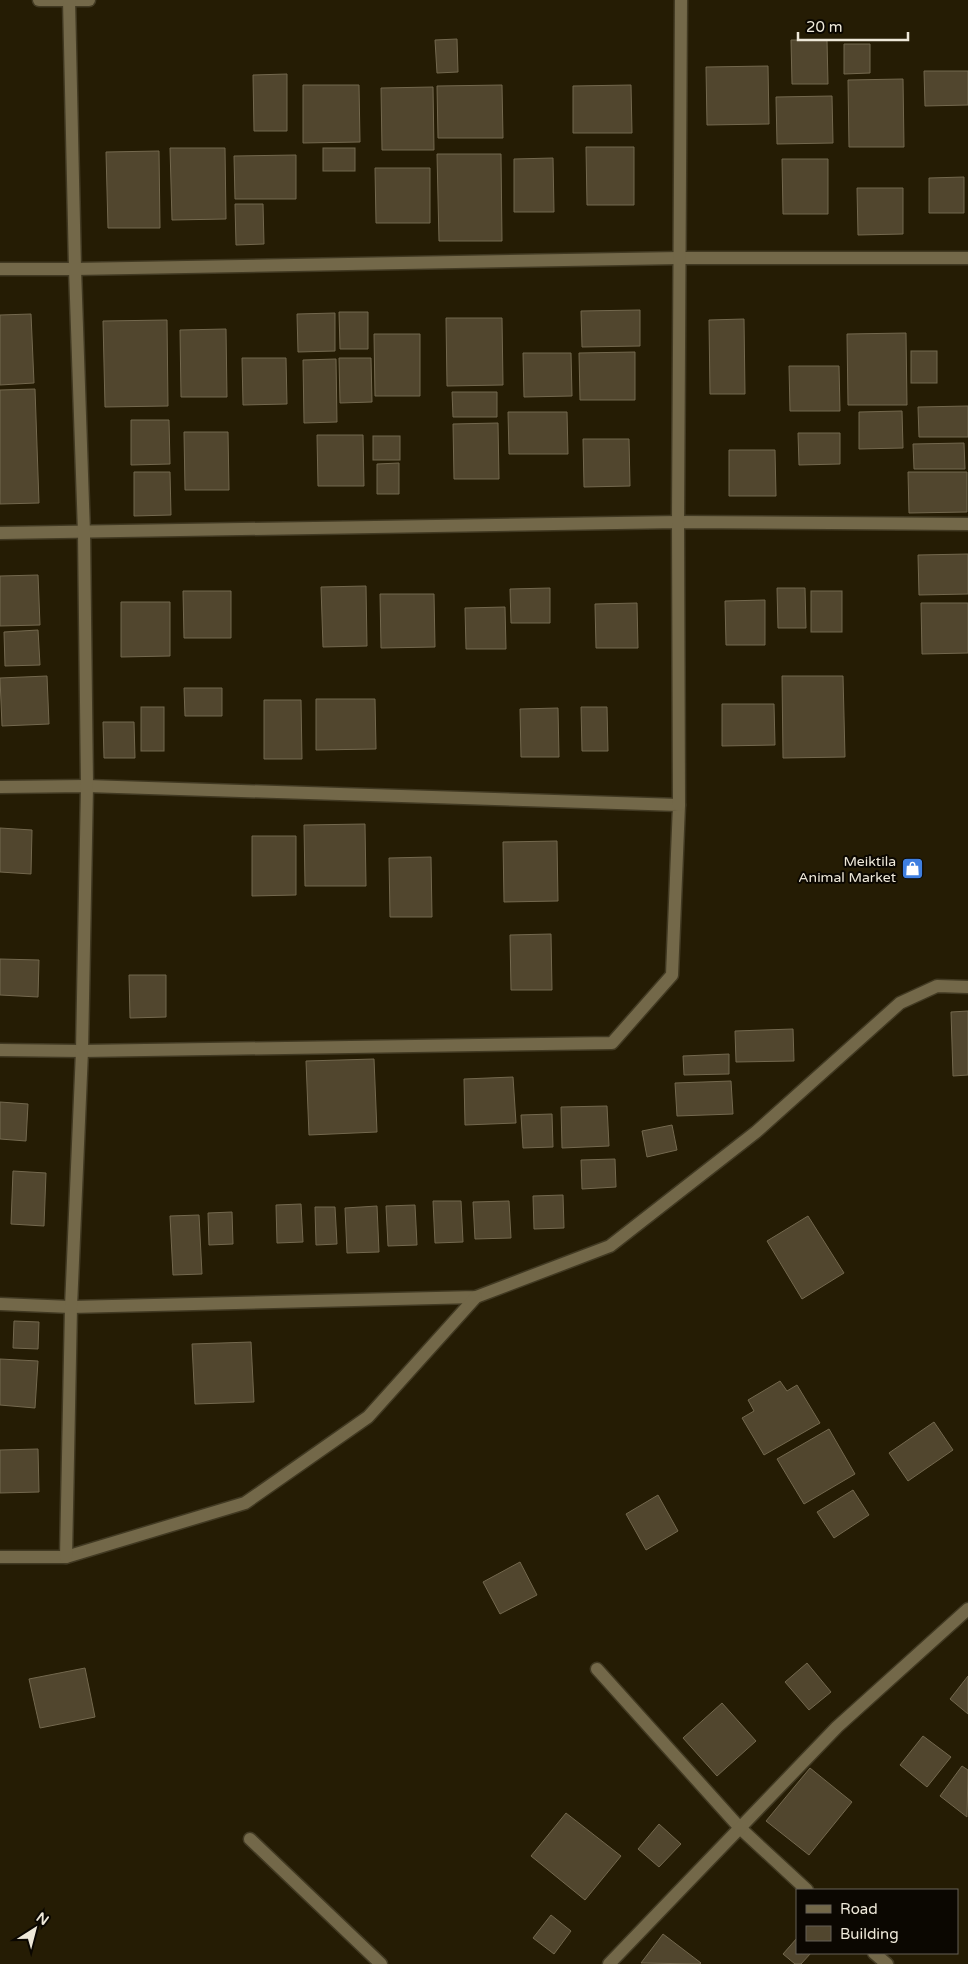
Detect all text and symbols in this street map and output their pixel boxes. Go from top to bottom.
scale bar [798,10,908,42]
text: 20 m [806,18,843,36]
place label: Meiktila Animal Market [798,853,897,886]
shop icon: Meiktila Animal Market [900,857,924,881]
legend [796,1889,958,1954]
text: Road [840,1900,878,1918]
north arrow [10,1904,60,1954]
text: N [33,1909,52,1929]
text: Building [840,1925,899,1943]

